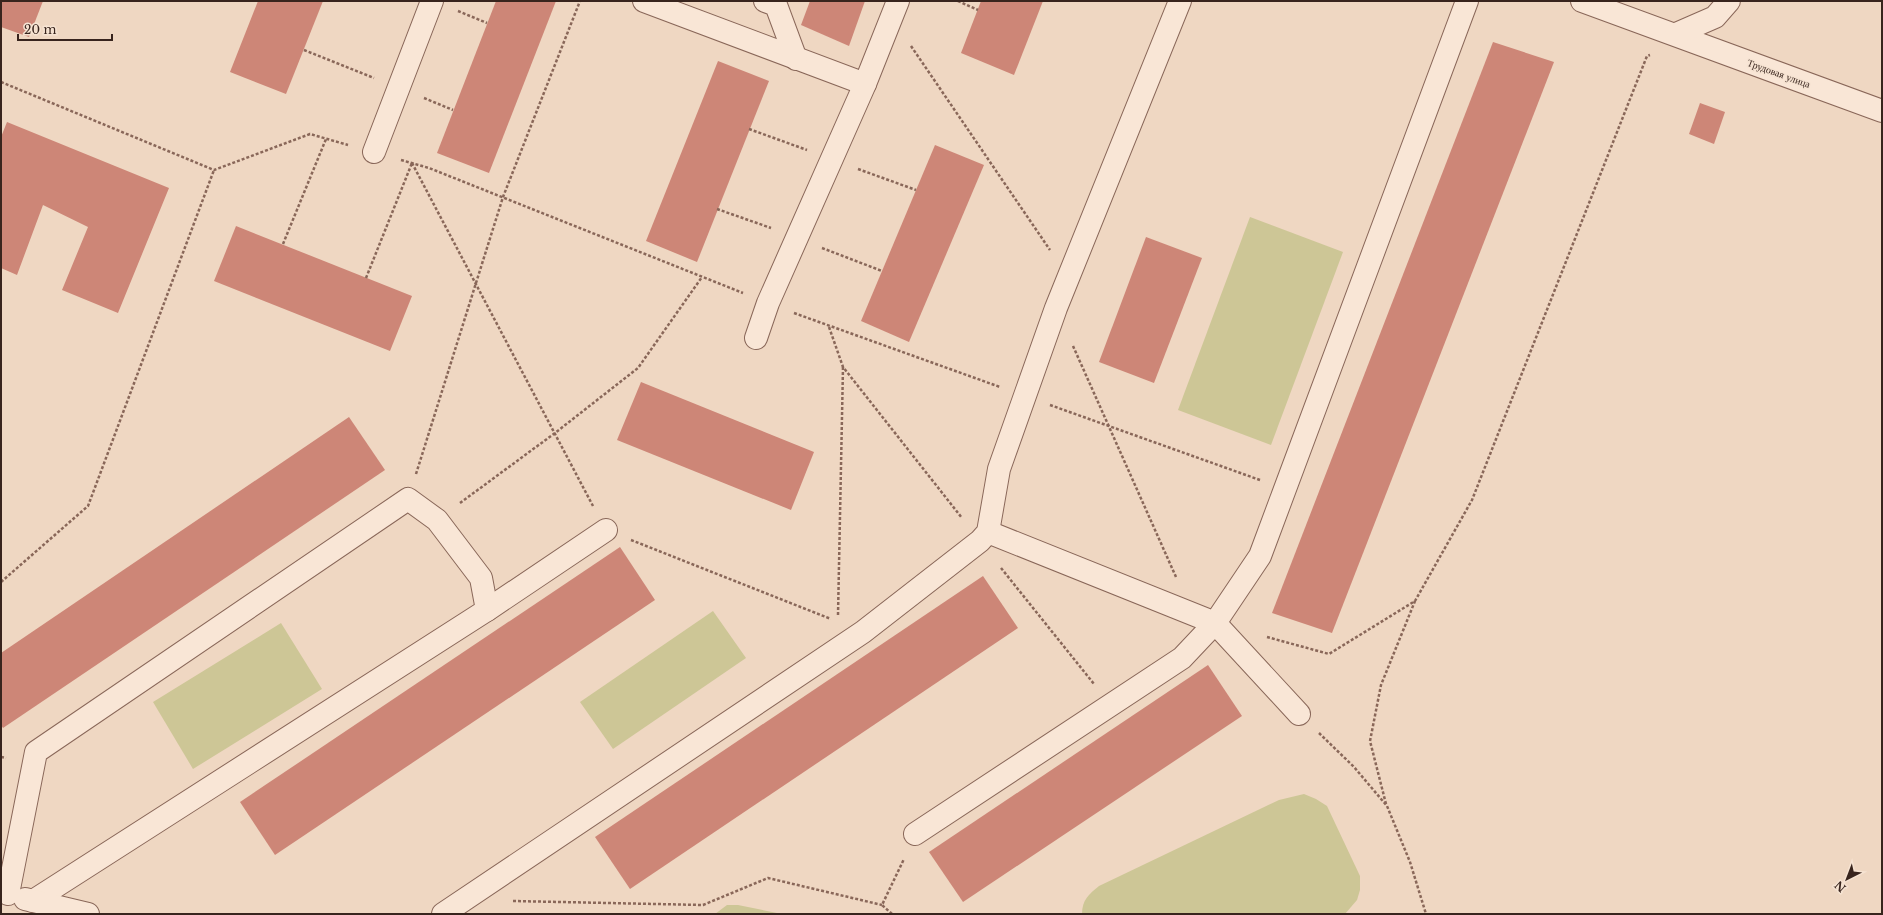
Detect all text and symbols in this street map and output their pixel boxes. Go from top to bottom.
scale bar [18,16,112,42]
text: 20 m [24,22,56,37]
street label: Трудовая улица [1745,56,1813,91]
north arrow [1827,859,1867,899]
text: N [1831,877,1849,895]

